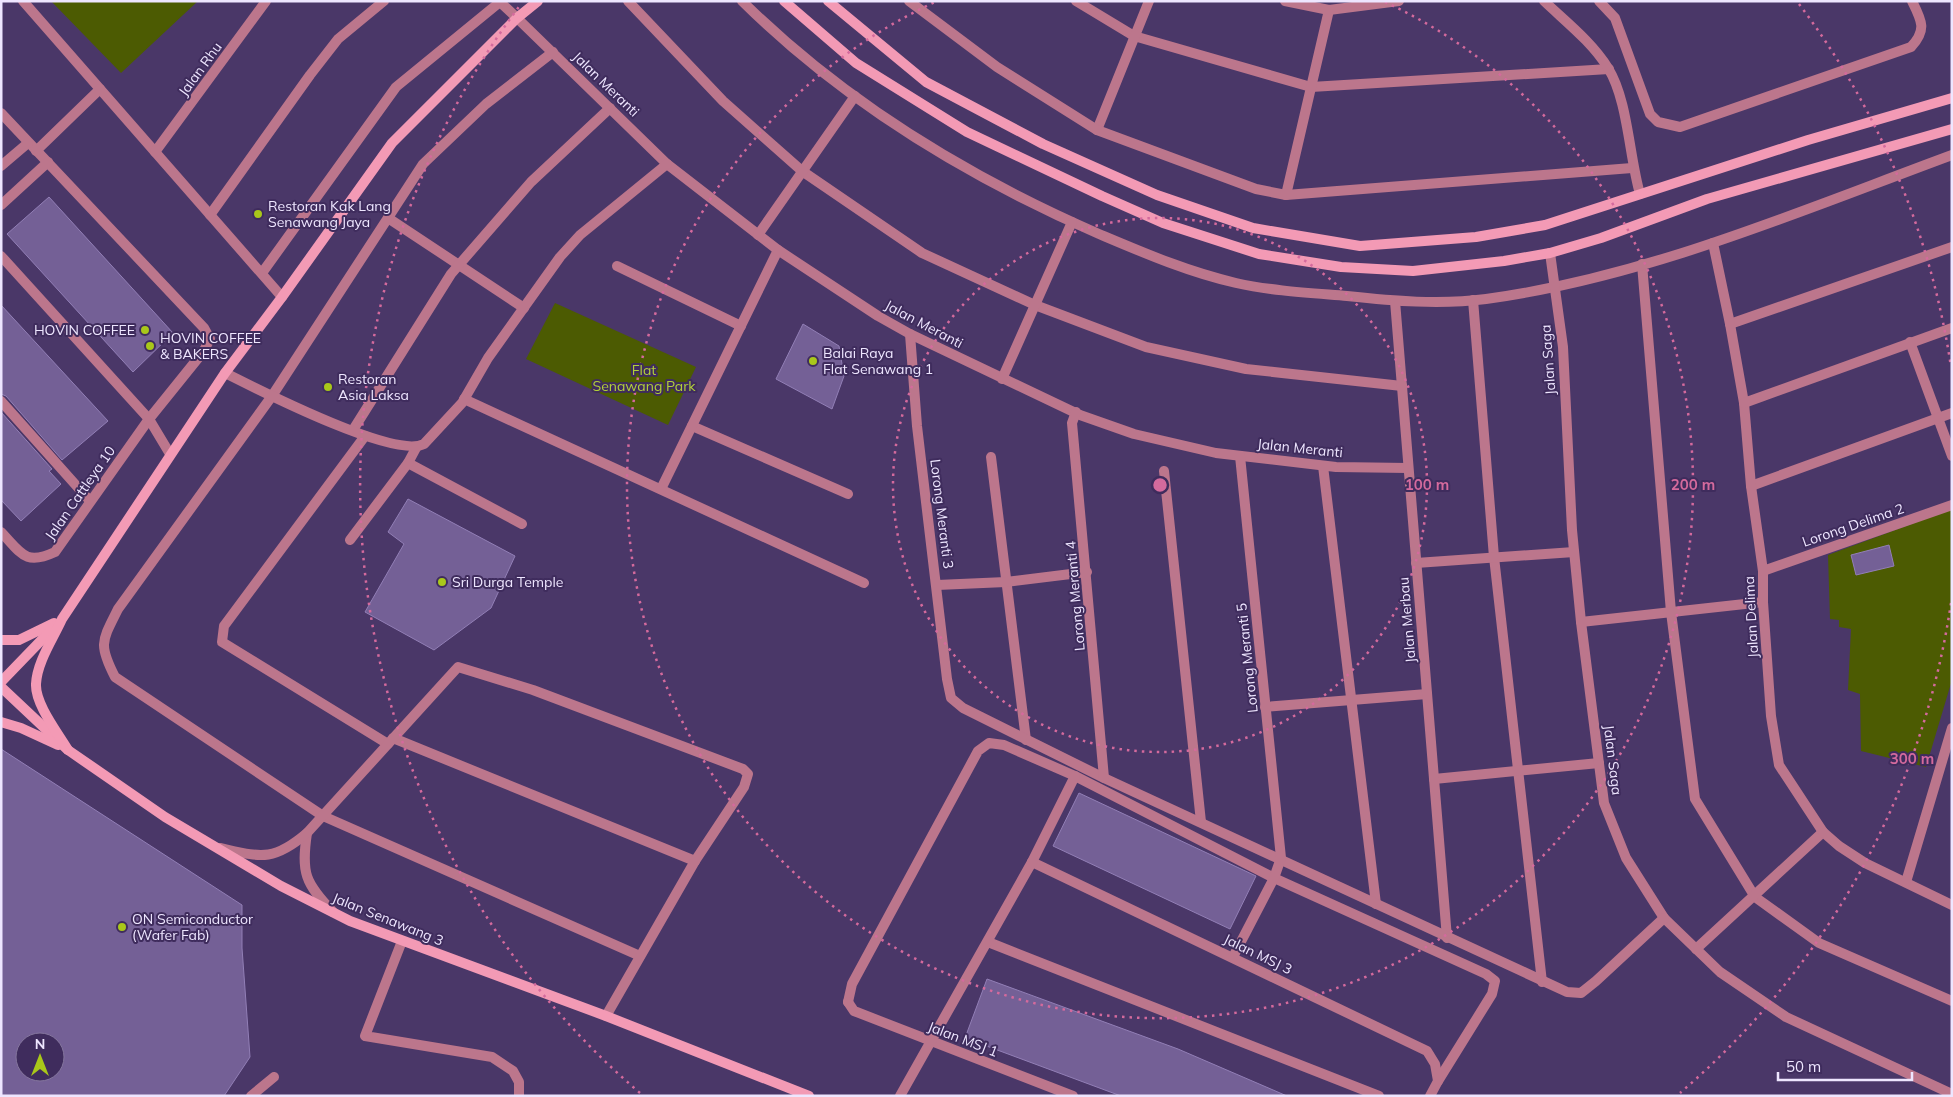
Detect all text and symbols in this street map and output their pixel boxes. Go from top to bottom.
street label: Jalan Rhu [174,38,226,100]
street label: Jalan Meranti [569,48,643,120]
place label: Restoran Kak Lang Senawang Jaya [268,197,391,231]
marker: Restoran Kak Lang Senawang Jaya [252,208,264,220]
street label: Jalan Meranti [882,296,966,352]
place label: HOVIN COFFEE [34,321,135,339]
marker: HOVIN COFFEE [139,324,151,336]
street label: Jalan Saga [1537,324,1559,396]
place label: HOVIN COFFEE & BAKERS [160,329,261,363]
marker: HOVIN COFFEE & BAKERS [144,340,156,352]
place label: Balai Raya Flat Senawang 1 [823,344,933,378]
marker: Balai Raya Flat Senawang 1 [807,355,819,367]
park label: Flat Senawang Park [592,361,696,395]
place label: Restoran Asia Laksa [338,370,409,404]
marker: Restoran Asia Laksa [322,381,334,393]
street label: Jalan Meranti [1256,435,1344,461]
street label: Jalan Cattleya 10 [41,442,119,544]
street label: Lorong Meranti 3 [926,458,958,570]
text: 100 m [1405,475,1449,494]
text: 200 m [1671,475,1715,494]
centre of rings [1151,476,1169,494]
street label: Lorong Delima 2 [1800,499,1906,551]
street label: Lorong Meranti 4 [1061,540,1089,652]
place label: Sri Durga Temple [452,573,563,591]
marker: Sri Durga Temple [436,576,448,588]
street label: Jalan Merbau [1394,576,1420,664]
street label: Jalan Delima [1740,576,1762,658]
street label: Lorong Meranti 5 [1232,602,1262,714]
street label: Jalan Saga [1600,724,1626,796]
text: 300 m [1890,749,1934,768]
street label: Jalan Senawang 3 [330,888,446,950]
place label: ON Semiconductor (Wafer Fab) [132,910,254,944]
marker: ON Semiconductor (Wafer Fab) [116,921,128,933]
street label: Jalan MSJ 3 [1221,930,1295,978]
street label: Jalan MSJ 1 [925,1017,1001,1061]
north arrow [15,1032,65,1082]
text: N [35,1035,45,1053]
scale bar [1778,1050,1912,1082]
text: 50 m [1786,1057,1821,1076]

